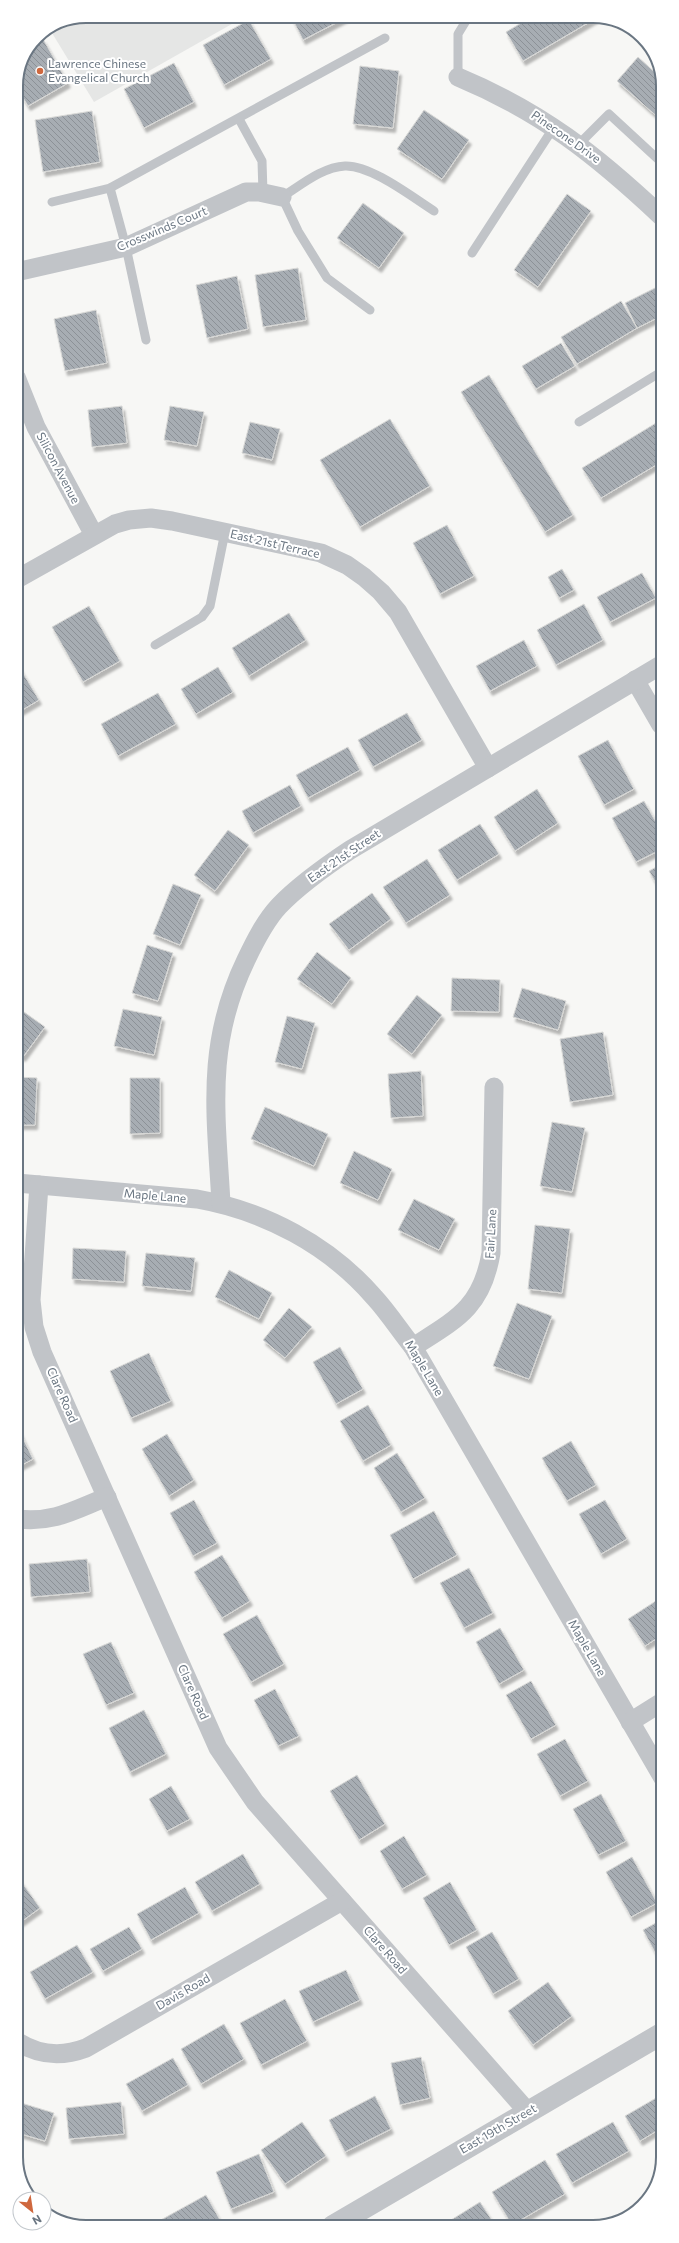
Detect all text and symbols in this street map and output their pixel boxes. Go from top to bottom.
place label: Lawrence Chinese Evangelical Church [48,56,150,84]
marker: Lawrence Chinese Evangelical Church [35,66,45,76]
street label: Pinecone Drive [529,107,604,165]
street label: Crosswinds Court [114,203,209,253]
street label: Silicon Avenue [34,430,84,505]
street label: East 21st Terrace [229,526,321,560]
street label: East 21st Street [305,826,382,885]
street label: Maple Lane [123,1185,187,1205]
street label: Fair Lane [482,1209,498,1259]
street label: Maple Lane [403,1337,447,1398]
street label: Clare Road [45,1365,81,1424]
street label: Maple Lane [566,1617,610,1678]
street label: Clare Road [176,1662,212,1721]
street label: Clare Road [361,1923,410,1976]
street label: Davis Road [153,1970,212,2012]
street label: East 19th Street [457,2100,539,2156]
north arrow [12,2191,52,2231]
text: N [30,2212,44,2228]

